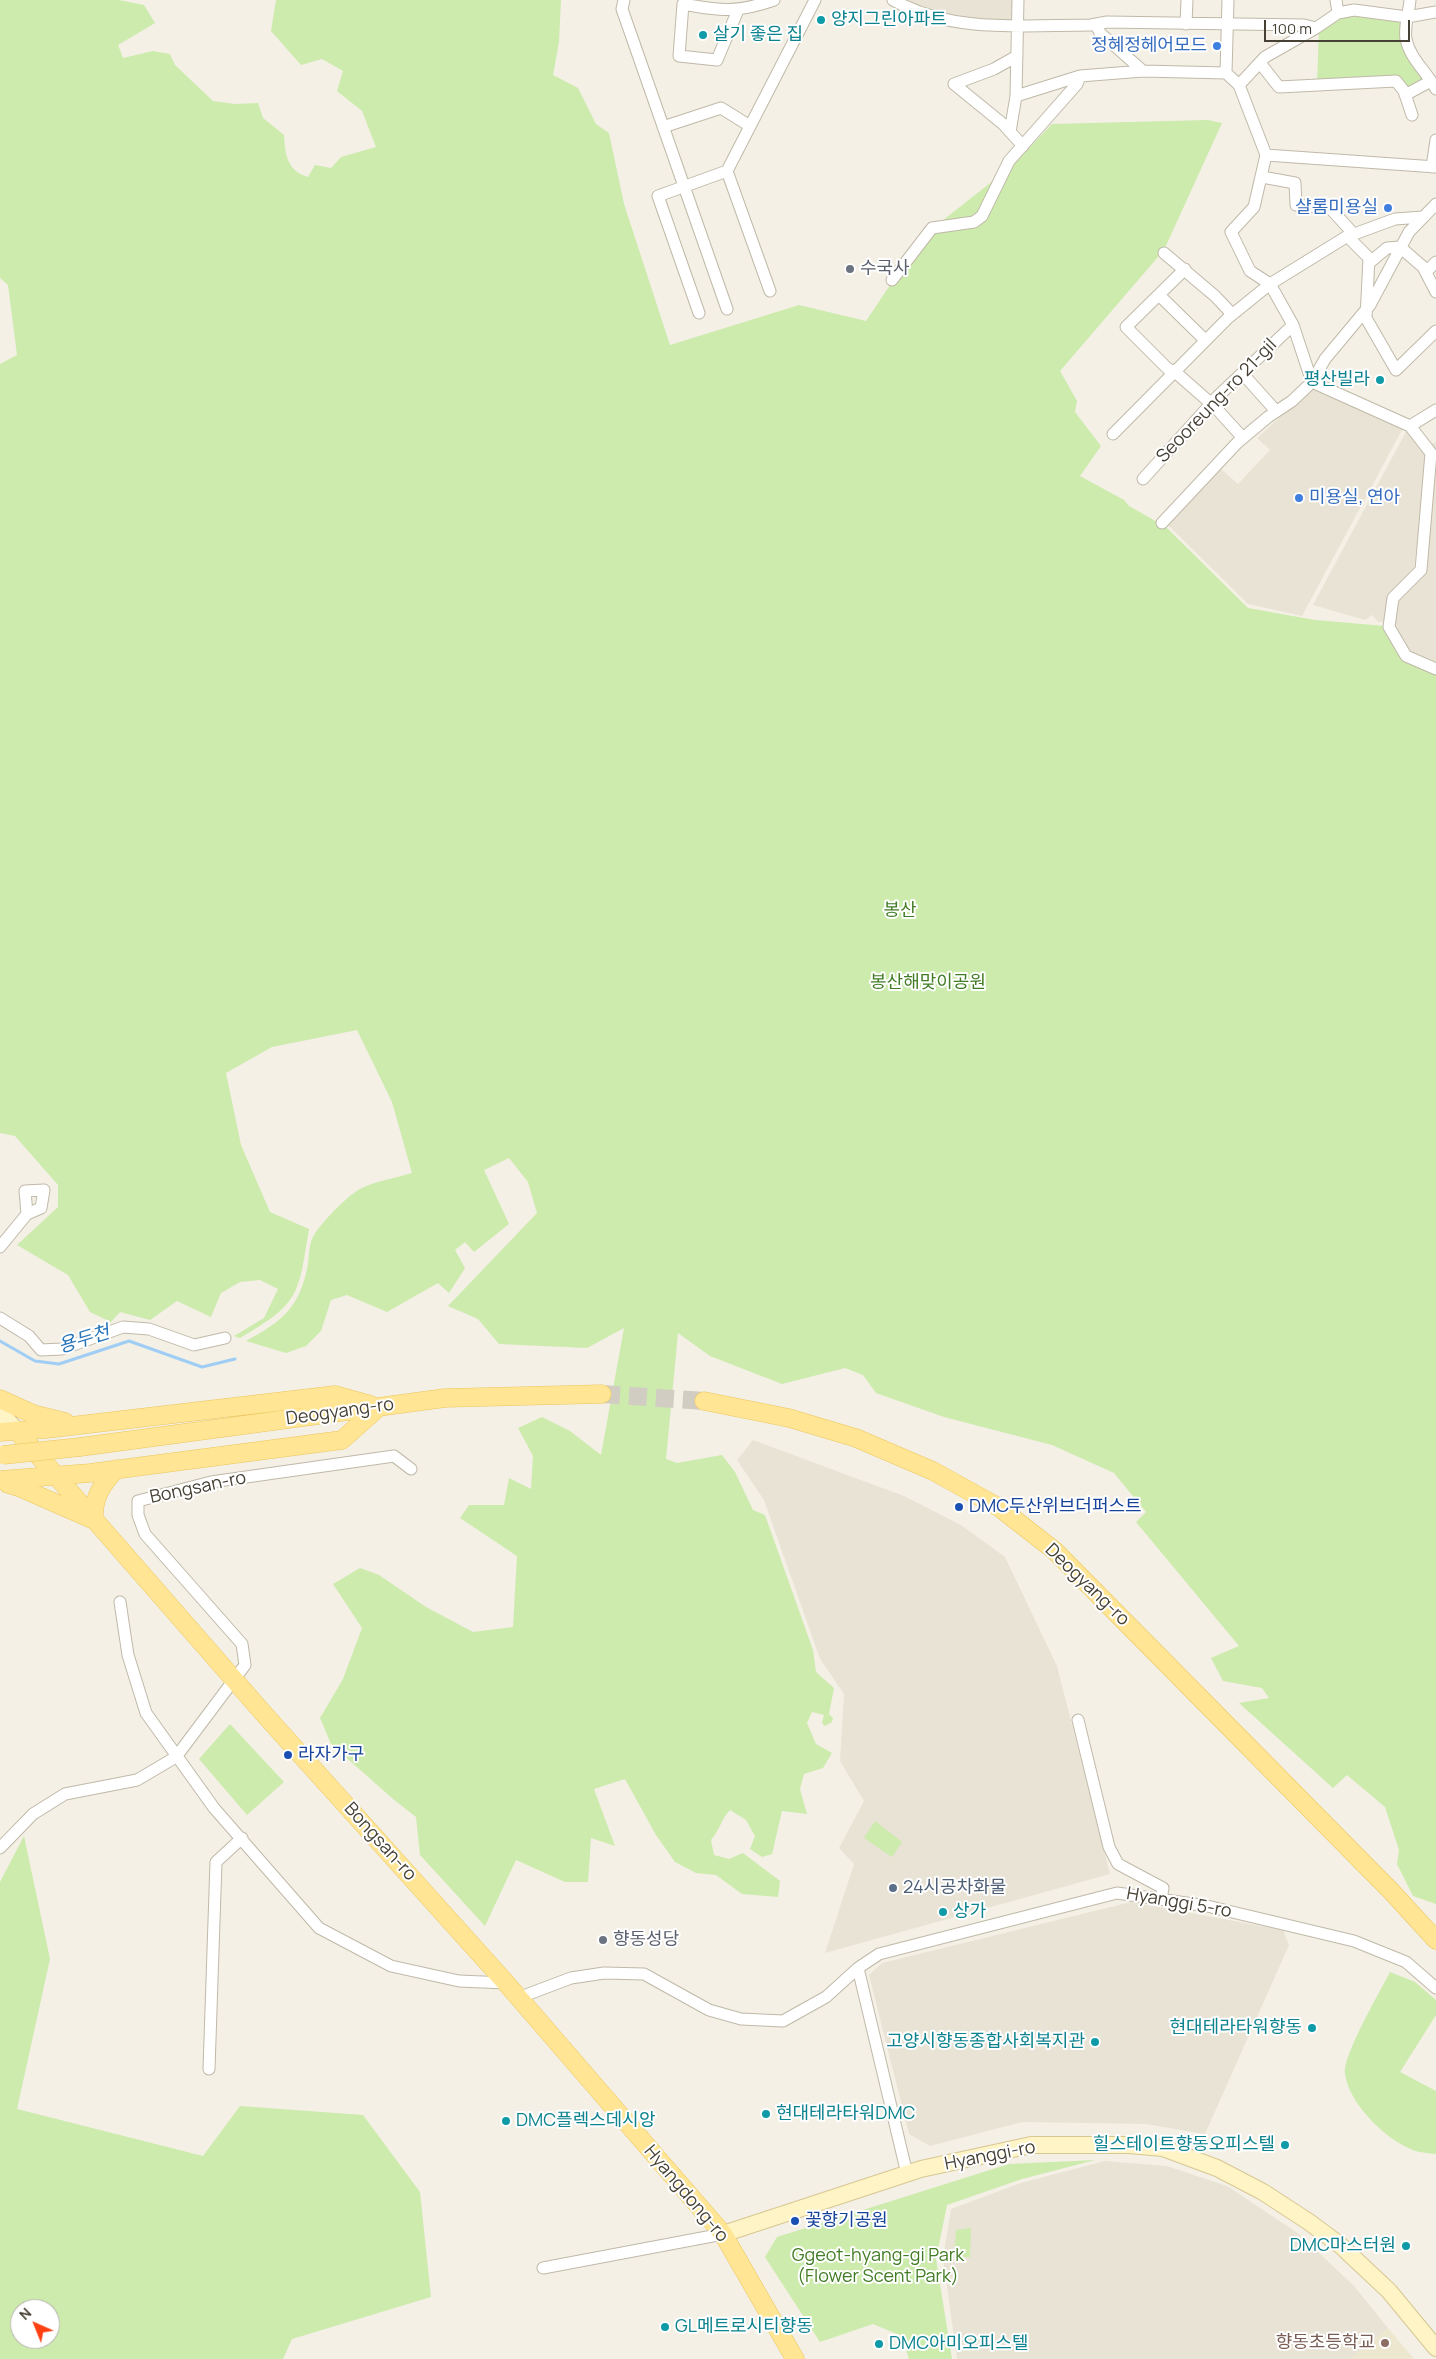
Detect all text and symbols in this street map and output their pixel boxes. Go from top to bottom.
place label: 양지그린아파트 [831,9,947,31]
scale bar [1266,10,1412,42]
marker: 양지그린아파트 [815,14,827,26]
text: 100 m [1272,18,1312,39]
place label: 살기 좋은 집 [713,24,803,46]
marker: 살기 좋은 집 [697,29,709,41]
place label: 정혜정헤어모드 [1091,35,1207,57]
marker: 정혜정헤어모드 [1211,40,1223,52]
place label: 샬롬미용실 [1295,197,1378,219]
marker: 샬롬미용실 [1382,202,1394,214]
place label: 수국사 [860,258,910,280]
marker: 수국사 [844,263,856,275]
street label: Seooreung-ro 21-gil [1152,335,1282,467]
place label: 평산빌라 [1304,369,1370,391]
marker: 평산빌라 [1374,374,1386,386]
place label: 미용실, 연아 [1309,487,1400,509]
marker: 미용실, 연아 [1293,492,1305,504]
park label: 봉산 [883,900,917,922]
park label: 봉산해맞이공원 [870,972,986,994]
water label: 용두천 [56,1321,112,1359]
street label: Deogyang-ro [285,1394,395,1430]
street label: Bongsan-ro [148,1467,248,1509]
place label: DMC두산위브더퍼스트 [969,1496,1142,1518]
marker: DMC두산위브더퍼스트 [953,1501,965,1513]
street label: Deogyang-ro [1040,1539,1134,1631]
place label: 라자가구 [298,1744,364,1766]
marker: 라자가구 [282,1749,294,1761]
street label: Bongsan-ro [339,1798,421,1886]
place label: 24시공차화물 [903,1877,1006,1899]
marker: 24시공차화물 [887,1882,899,1894]
street label: Hyanggi 5-ro [1125,1883,1233,1923]
place label: 상가 [953,1901,986,1923]
marker: 상가 [937,1906,949,1918]
place label: 향동성당 [613,1929,679,1951]
marker: 향동성당 [597,1934,609,1946]
place label: 현대테라타워향동 [1170,2017,1302,2039]
marker: 현대테라타워향동 [1306,2022,1318,2034]
place label: 고양시향동종합사회복지관 [886,2031,1085,2053]
marker: 고양시향동종합사회복지관 [1089,2036,1101,2048]
place label: 현대테라타워DMC [776,2103,915,2125]
marker: 현대테라타워DMC [760,2108,772,2120]
place label: DMC플렉스데시앙 [516,2110,655,2132]
marker: DMC플렉스데시앙 [500,2115,512,2127]
place label: 힐스테이트향동오피스텔 [1093,2134,1275,2156]
street label: Hyanggi-ro [943,2137,1037,2175]
marker: 힐스테이트향동오피스텔 [1279,2139,1291,2151]
street label: Hyangdong-ro [639,2141,733,2247]
place label: 꽃향기공원 [805,2210,888,2232]
marker: 꽃향기공원 [789,2215,801,2227]
place label: DMC마스터원 [1290,2235,1396,2257]
marker: DMC마스터원 [1400,2240,1412,2252]
park label: Ggeot-hyang-gi Park (Flower Scent Park) [792,2245,964,2288]
north arrow [10,2299,60,2349]
text: N [15,2303,35,2324]
place label: GL메트로시티향동 [675,2316,813,2338]
marker: GL메트로시티향동 [659,2321,671,2333]
place label: 향동초등학교 [1276,2332,1375,2354]
place label: DMC아미오피스텔 [889,2333,1028,2355]
marker: 향동초등학교 [1379,2337,1391,2349]
marker: DMC아미오피스텔 [873,2338,885,2350]

